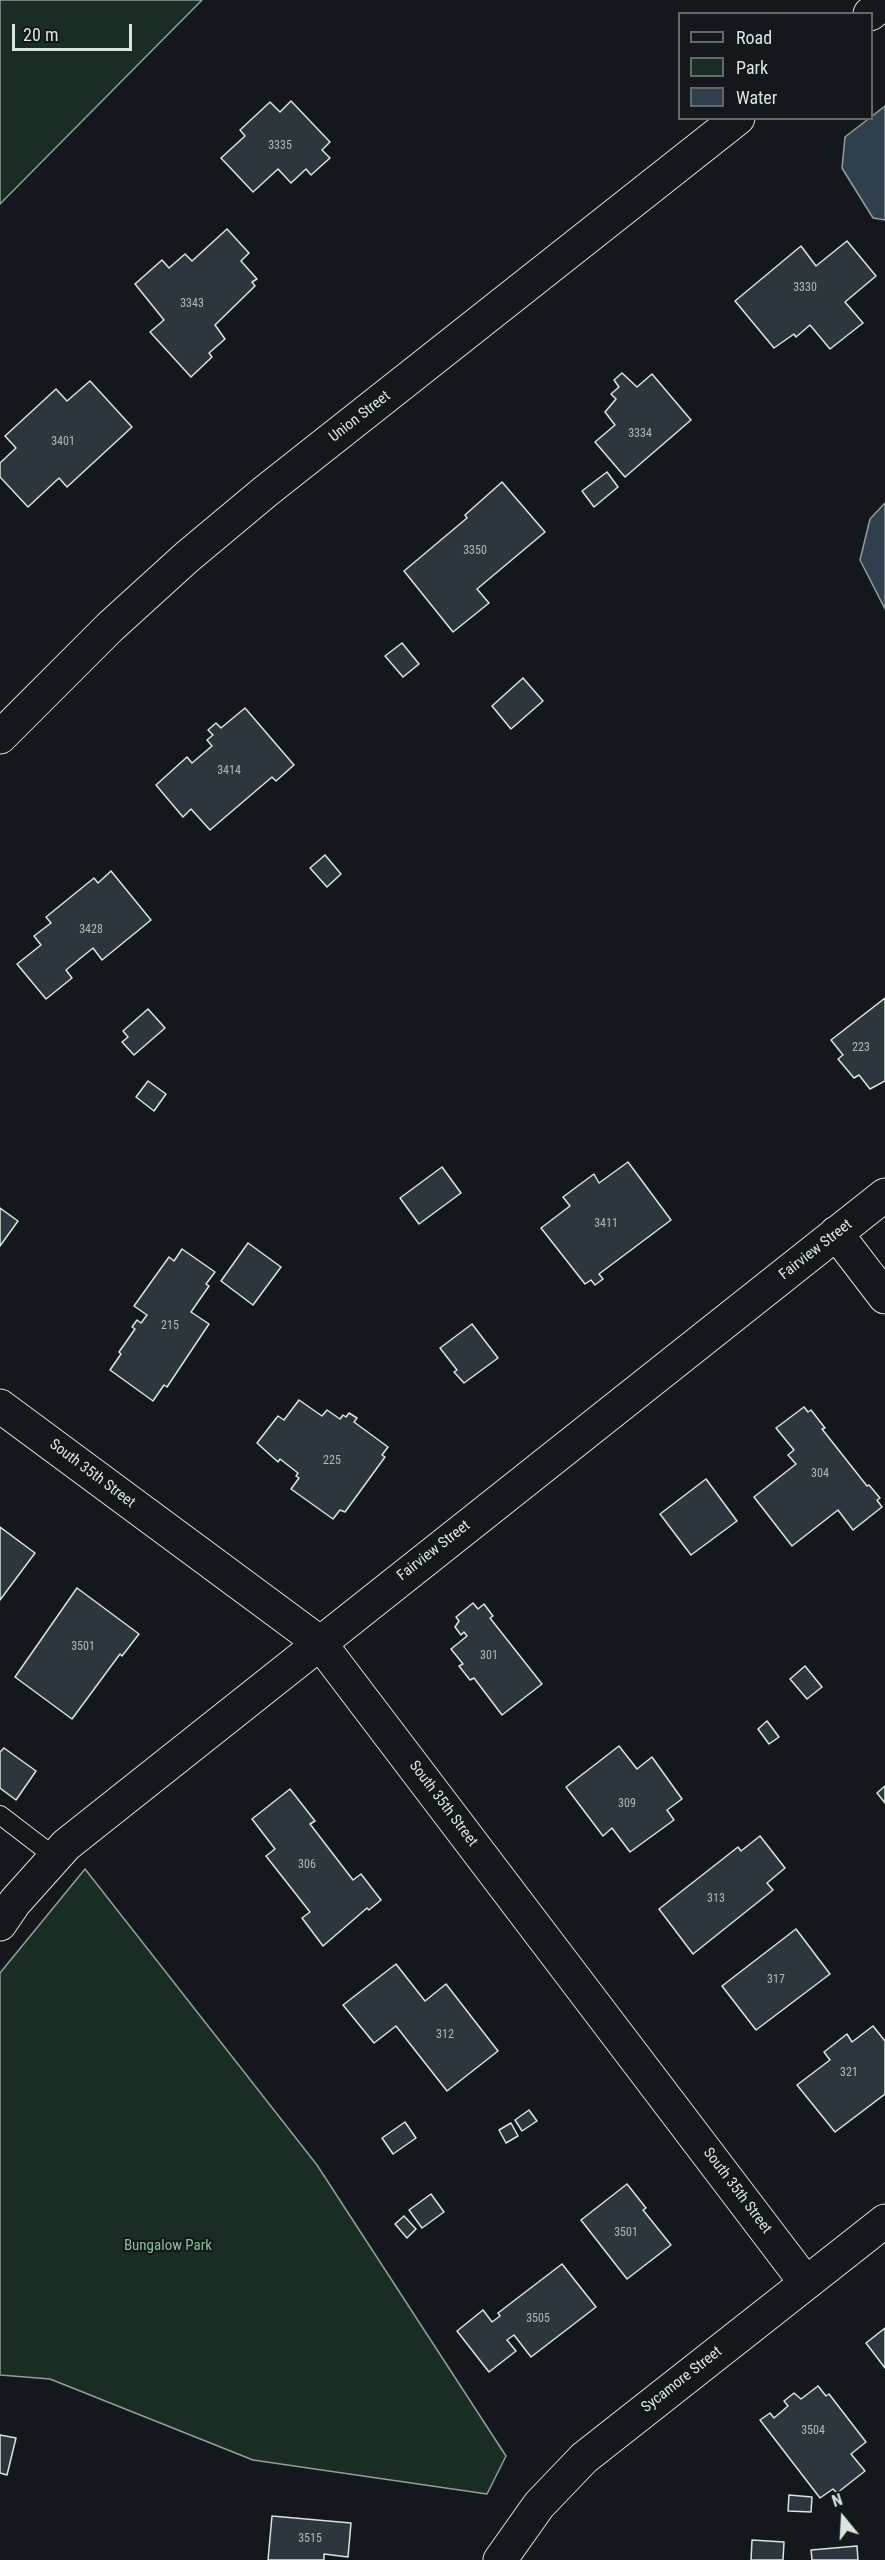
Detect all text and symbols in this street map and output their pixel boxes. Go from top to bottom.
scale bar [15,12,135,50]
legend [678,12,873,120]
text: 20 m [23,24,58,45]
text: Road [736,27,772,48]
text: Park [736,57,768,78]
text: Water [736,87,777,108]
house number: 3335 [268,139,292,153]
house number: 3330 [793,281,817,295]
house number: 3343 [180,297,204,311]
street label: Union Street [326,388,394,446]
house number: 3334 [628,427,652,441]
house number: 3401 [51,435,75,449]
house number: 3350 [463,544,487,558]
house number: 3414 [217,764,241,778]
house number: 3428 [79,923,103,937]
house number: 223 [852,1041,870,1055]
street label: Fairview Street [776,1216,856,1284]
house number: 3411 [594,1217,618,1231]
house number: 215 [161,1319,179,1333]
street label: South 35th Street [46,1436,138,1512]
house number: 225 [323,1454,341,1468]
house number: 304 [811,1467,829,1481]
street label: Fairview Street [394,1517,474,1585]
house number: 3501 [71,1640,95,1654]
house number: 301 [480,1649,498,1663]
street label: South 35th Street [405,1758,481,1850]
house number: 309 [618,1797,636,1811]
house number: 306 [298,1858,316,1872]
house number: 313 [707,1892,725,1906]
house number: 317 [767,1973,785,1987]
house number: 312 [436,2028,454,2042]
house number: 321 [840,2066,858,2080]
street label: South 35th Street [699,2145,775,2237]
house number: 3501 [614,2226,638,2240]
park label: Bungalow Park [124,2237,212,2255]
house number: 3505 [526,2312,550,2326]
street label: Sycamore Street [638,2343,726,2417]
house number: 3504 [801,2424,825,2438]
north arrow [813,2488,873,2548]
text: N [830,2490,845,2511]
house number: 3515 [298,2532,322,2546]

